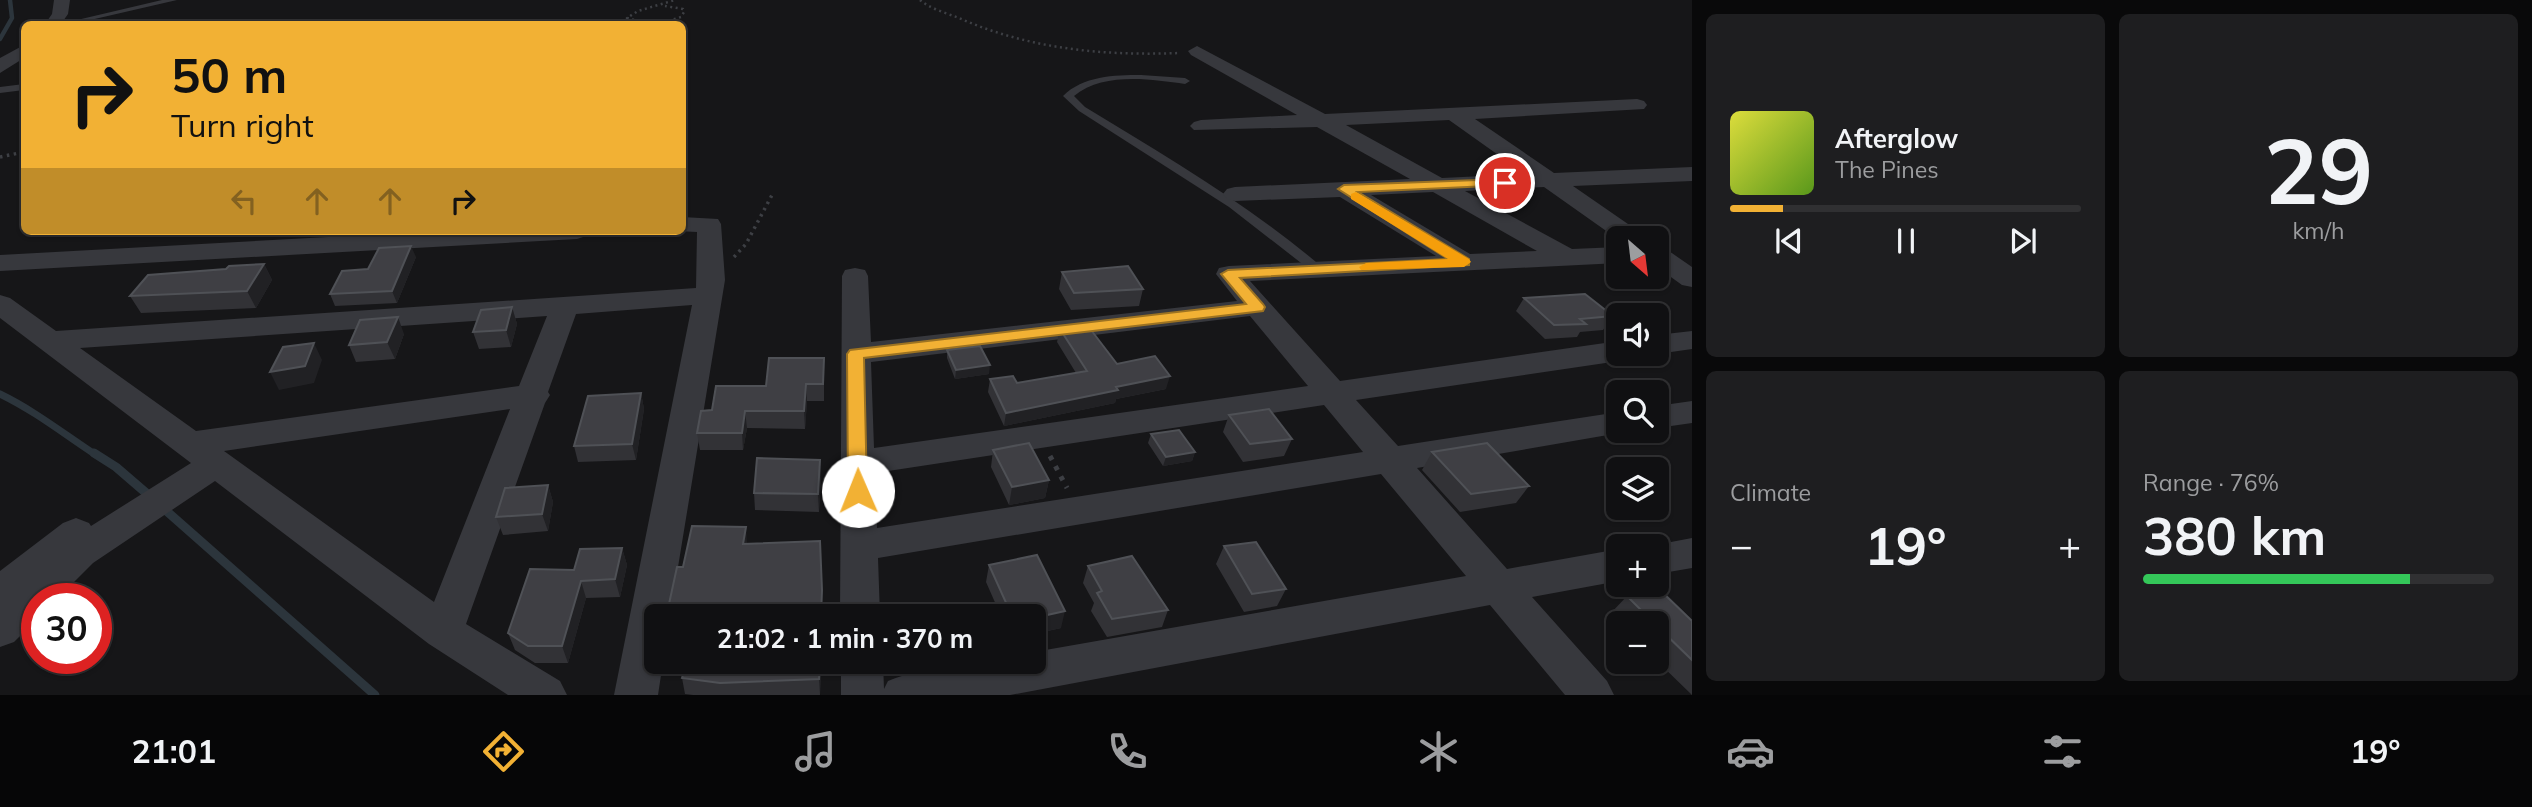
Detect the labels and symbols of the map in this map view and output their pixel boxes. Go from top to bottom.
pin [1475,153,1535,213]
north arrow [1606,226,1670,289]
position arrow [821,454,895,528]
speed limit sign: 30 [21,583,112,674]

